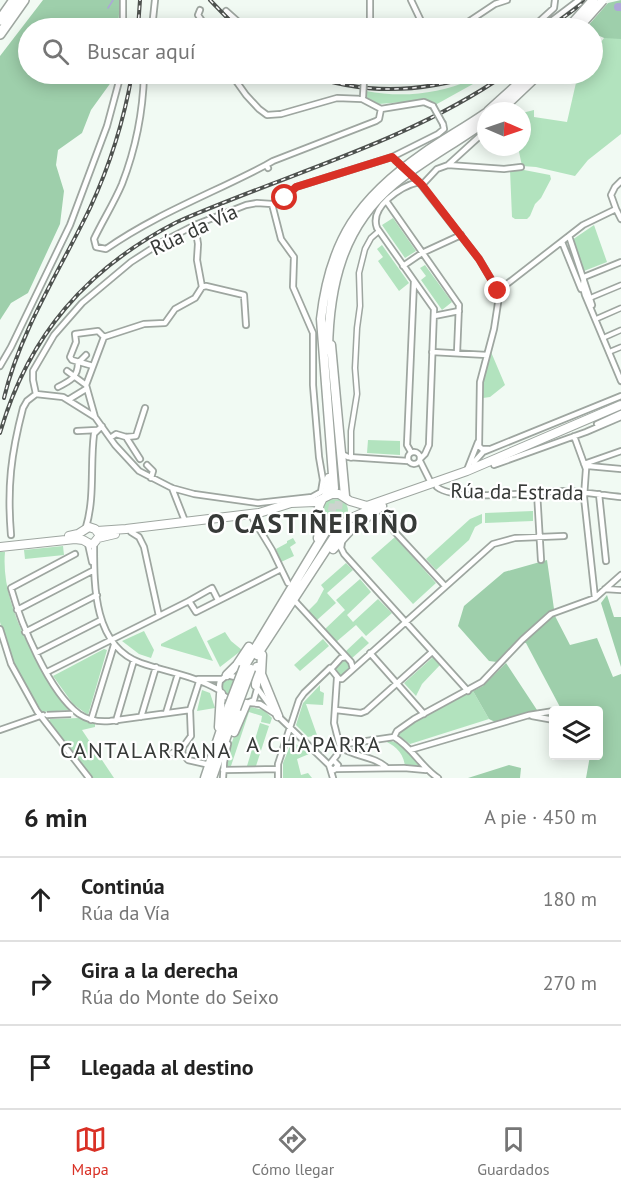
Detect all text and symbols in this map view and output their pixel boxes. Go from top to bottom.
search box [18,18,603,84]
icon: search [39,35,72,68]
text: Buscar aquí [87,37,196,65]
north arrow [477,102,531,156]
route start [271,184,297,210]
street label: Rúa da Vía [146,198,242,262]
route end [484,277,510,303]
street label: Rúa da Estrada [450,477,584,506]
district label: O CASTIÑEIRIÑO [207,506,419,540]
map controls [549,706,603,760]
button: layers [549,706,603,760]
district label: A CHAPARRA [246,730,382,758]
district label: CANTALARRANA [60,736,232,764]
text: 6 min [24,801,87,834]
text: A pie · 450 m [484,804,597,830]
text: Continúa [81,872,165,900]
icon: ahead [24,883,57,916]
text: 180 m [543,886,597,912]
text: Rúa da Vía [81,900,170,926]
text: Gira a la derecha [81,956,238,984]
icon: right [24,967,57,1000]
text: 270 m [543,970,597,996]
text: Rúa do Monte do Seixo [81,984,279,1010]
icon: arrive [24,1051,57,1084]
text: Llegada al destino [81,1053,254,1081]
tab: Mapa [72,1123,109,1179]
tab: Cómo llegar [252,1123,334,1179]
tab: Guardados [477,1123,549,1179]

